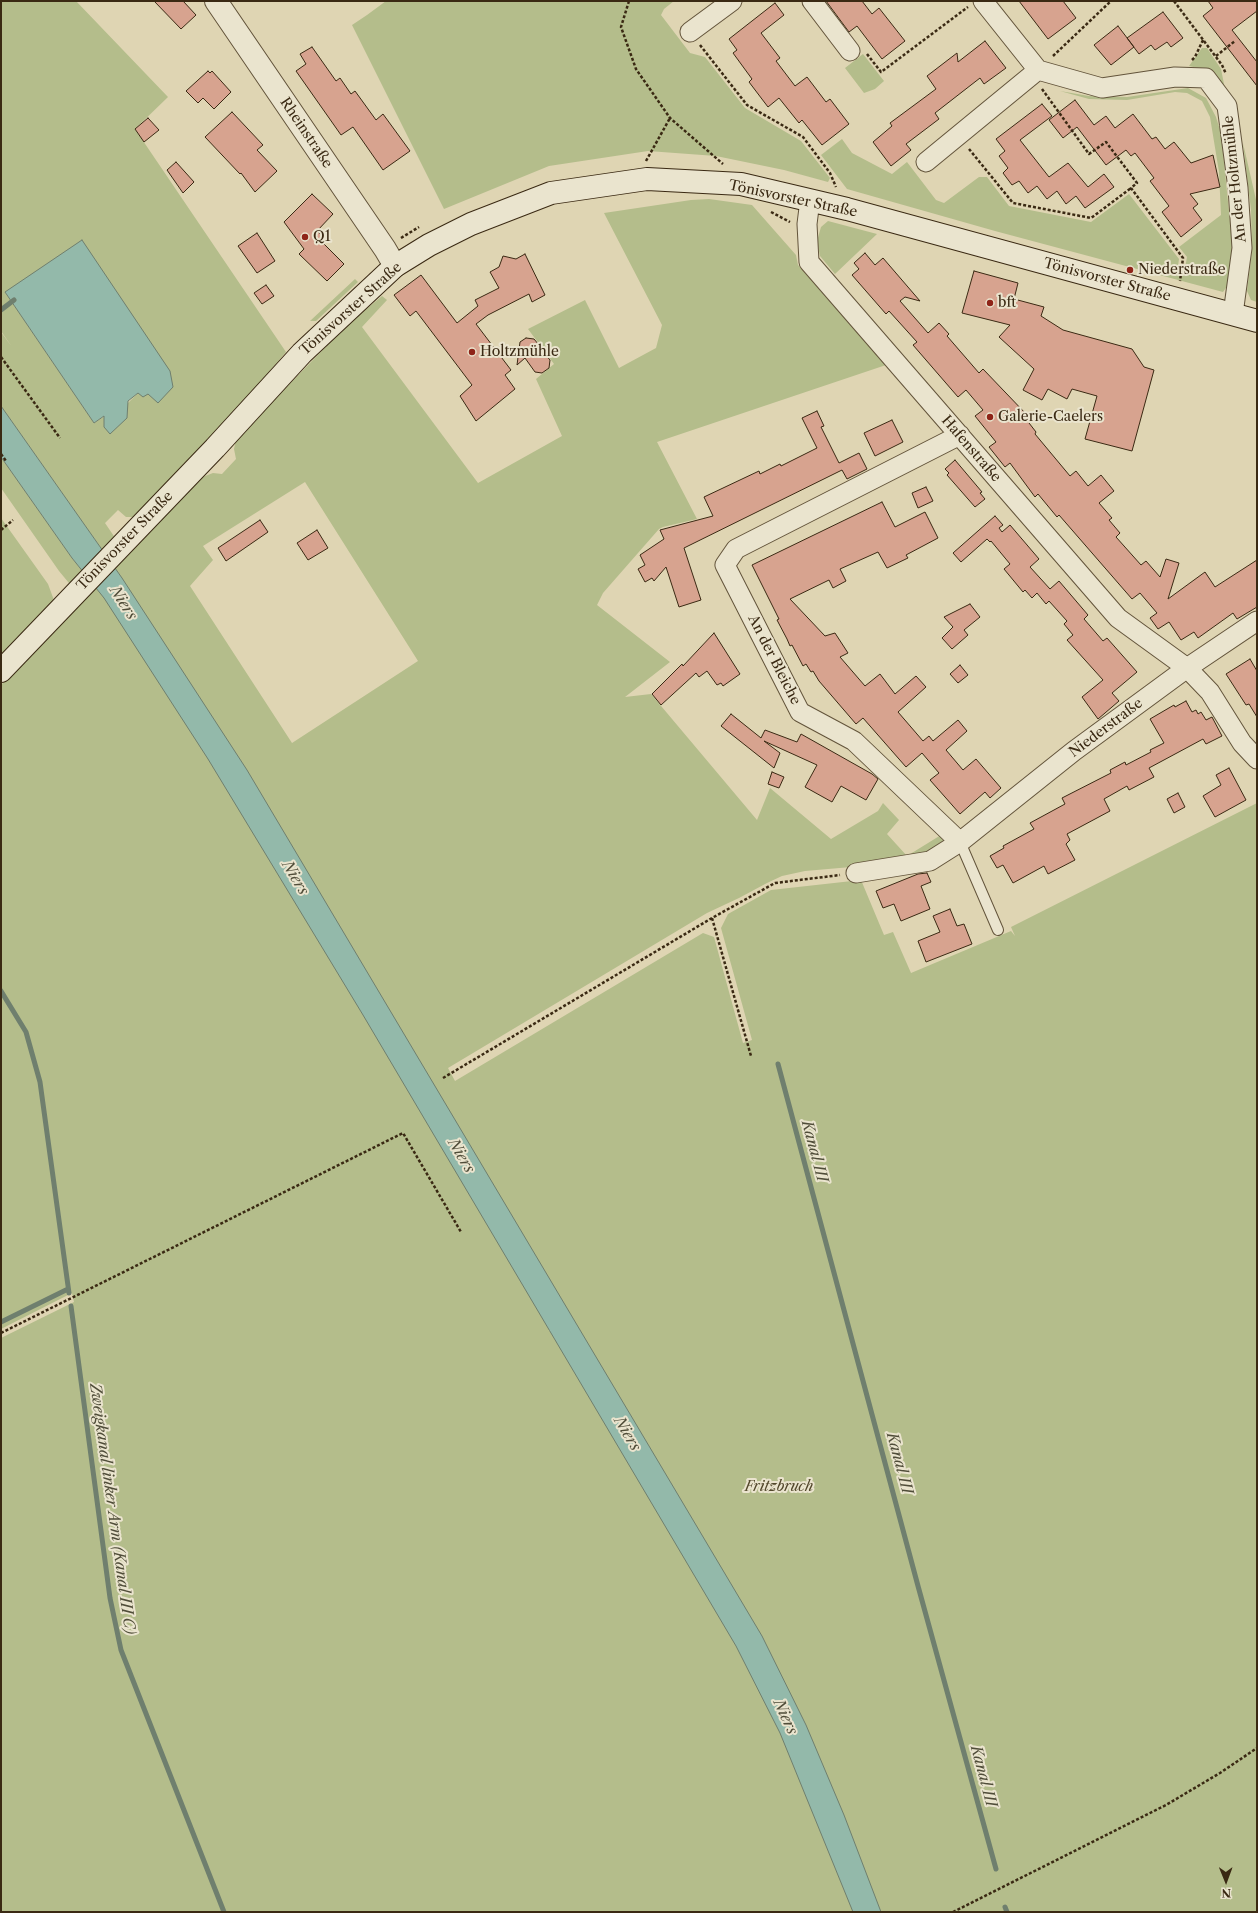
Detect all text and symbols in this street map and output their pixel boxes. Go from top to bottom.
street label: Rheinstraße [276,94,336,172]
street label: An der Holtzmühle [1220,115,1250,243]
street label: Tönisvorster Straße [727,177,859,221]
place label: Q1 [313,229,331,245]
marker: Q1 [300,232,310,242]
street label: Tönisvorster Straße [1042,255,1172,305]
street label: Tönisvorster Straße [297,259,405,359]
place label: Niederstraße [1138,262,1226,278]
marker: Niederstraße [1125,265,1135,275]
place label: bft [998,295,1016,311]
marker: bft [985,298,995,308]
place label: Holtzmühle [480,344,559,360]
marker: Holtzmühle [467,347,477,357]
place label: Galerie-Caelers [998,409,1103,425]
street label: Hafenstraße [938,412,1004,486]
marker: Galerie-Caelers [985,412,995,422]
street label: Tönisvorster Straße [73,488,177,594]
water label: Niers [105,583,141,623]
street label: An der Bleiche [744,612,804,708]
street label: Niederstraße [1066,695,1146,761]
water label: Niers [278,857,312,899]
water label: Kanal III [797,1119,831,1183]
water label: Niers [444,1135,478,1177]
water label: Zweigkanal linker Arm (Kanal III C) [85,1382,139,1636]
water label: Niers [610,1413,644,1455]
water label: Kanal III [882,1431,916,1495]
park label: Fritzbruch [745,1479,813,1495]
water label: Niers [769,1696,801,1738]
water label: Kanal III [966,1744,1000,1808]
north arrow [1206,1861,1246,1901]
text: N [1221,1886,1231,1900]

